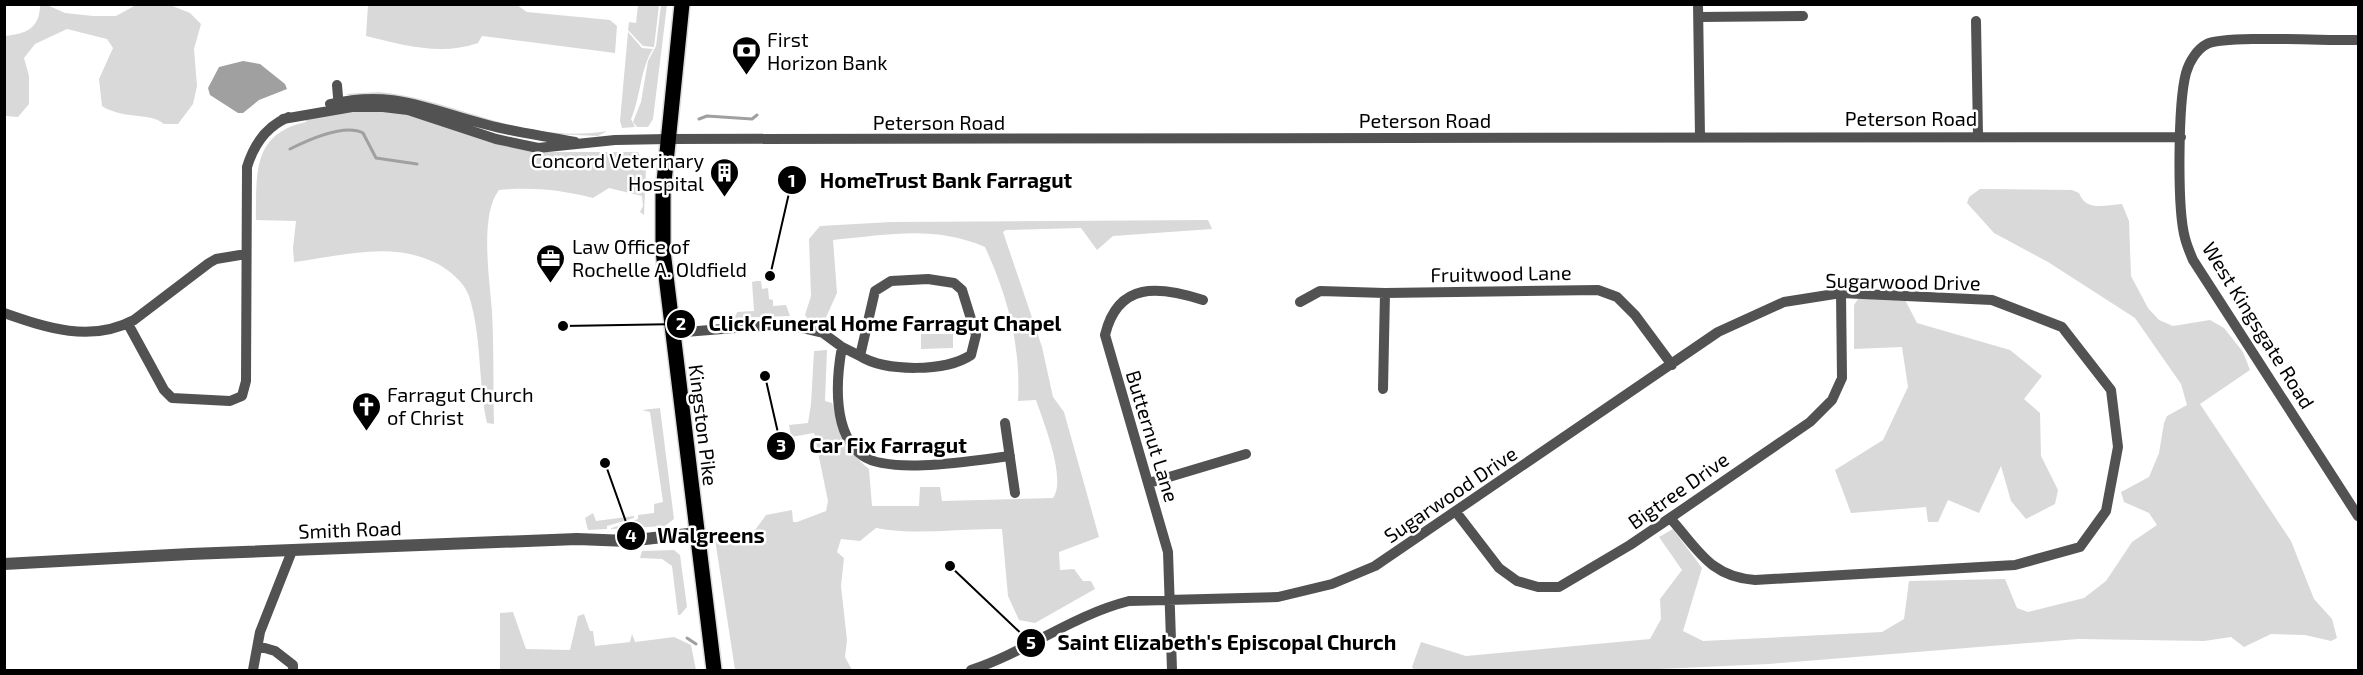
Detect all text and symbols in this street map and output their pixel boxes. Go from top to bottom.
place label: First Horizon Bank [767,27,888,74]
bank icon: First Horizon Bank [730,34,762,76]
street label: Peterson Road [1845,106,1977,130]
street label: Peterson Road [1359,108,1491,132]
street label: Peterson Road [873,110,1005,134]
place label: Concord Veterinary Hospital [531,148,704,195]
building icon: Concord Veterinary Hospital [709,156,741,198]
callout: HomeTrust Bank Farragut [777,161,1084,200]
text: HomeTrust Bank Farragut [820,167,1073,192]
text: 1 [788,169,796,191]
place label: Law Office of Rochelle A. Oldfield [572,234,747,281]
street label: West Kingsgate Road [2198,237,2320,413]
office icon: Law Office of Rochelle A. Oldfield [535,242,567,284]
street label: Fruitwood Lane [1430,260,1572,286]
street label: Sugarwood Drive [1825,268,1981,294]
callout: Click Funeral Home Farragut Chapel [666,304,1073,343]
text: Click Funeral Home Farragut Chapel [708,310,1062,335]
text: 2 [676,312,686,334]
street label: Kingston Pike [685,363,723,487]
street label: Butternut Lane [1122,367,1184,505]
place label: Farragut Church of Christ [387,382,534,429]
church icon: Farragut Church of Christ [350,390,382,432]
callout: Car Fix Farragut [766,426,979,465]
text: Car Fix Farragut [809,432,967,457]
text: 3 [776,434,786,456]
street label: Sugarwood Drive [1379,441,1521,547]
street label: Bigtree Drive [1623,447,1733,533]
street label: Smith Road [298,515,402,543]
callout: Walgreens [616,517,777,556]
text: Walgreens [657,522,765,547]
text: 4 [625,524,637,546]
callout: Saint Elizabeth's Episcopal Church [1016,623,1409,662]
text: Saint Elizabeth's Episcopal Church [1058,629,1396,654]
text: 5 [1026,631,1036,653]

